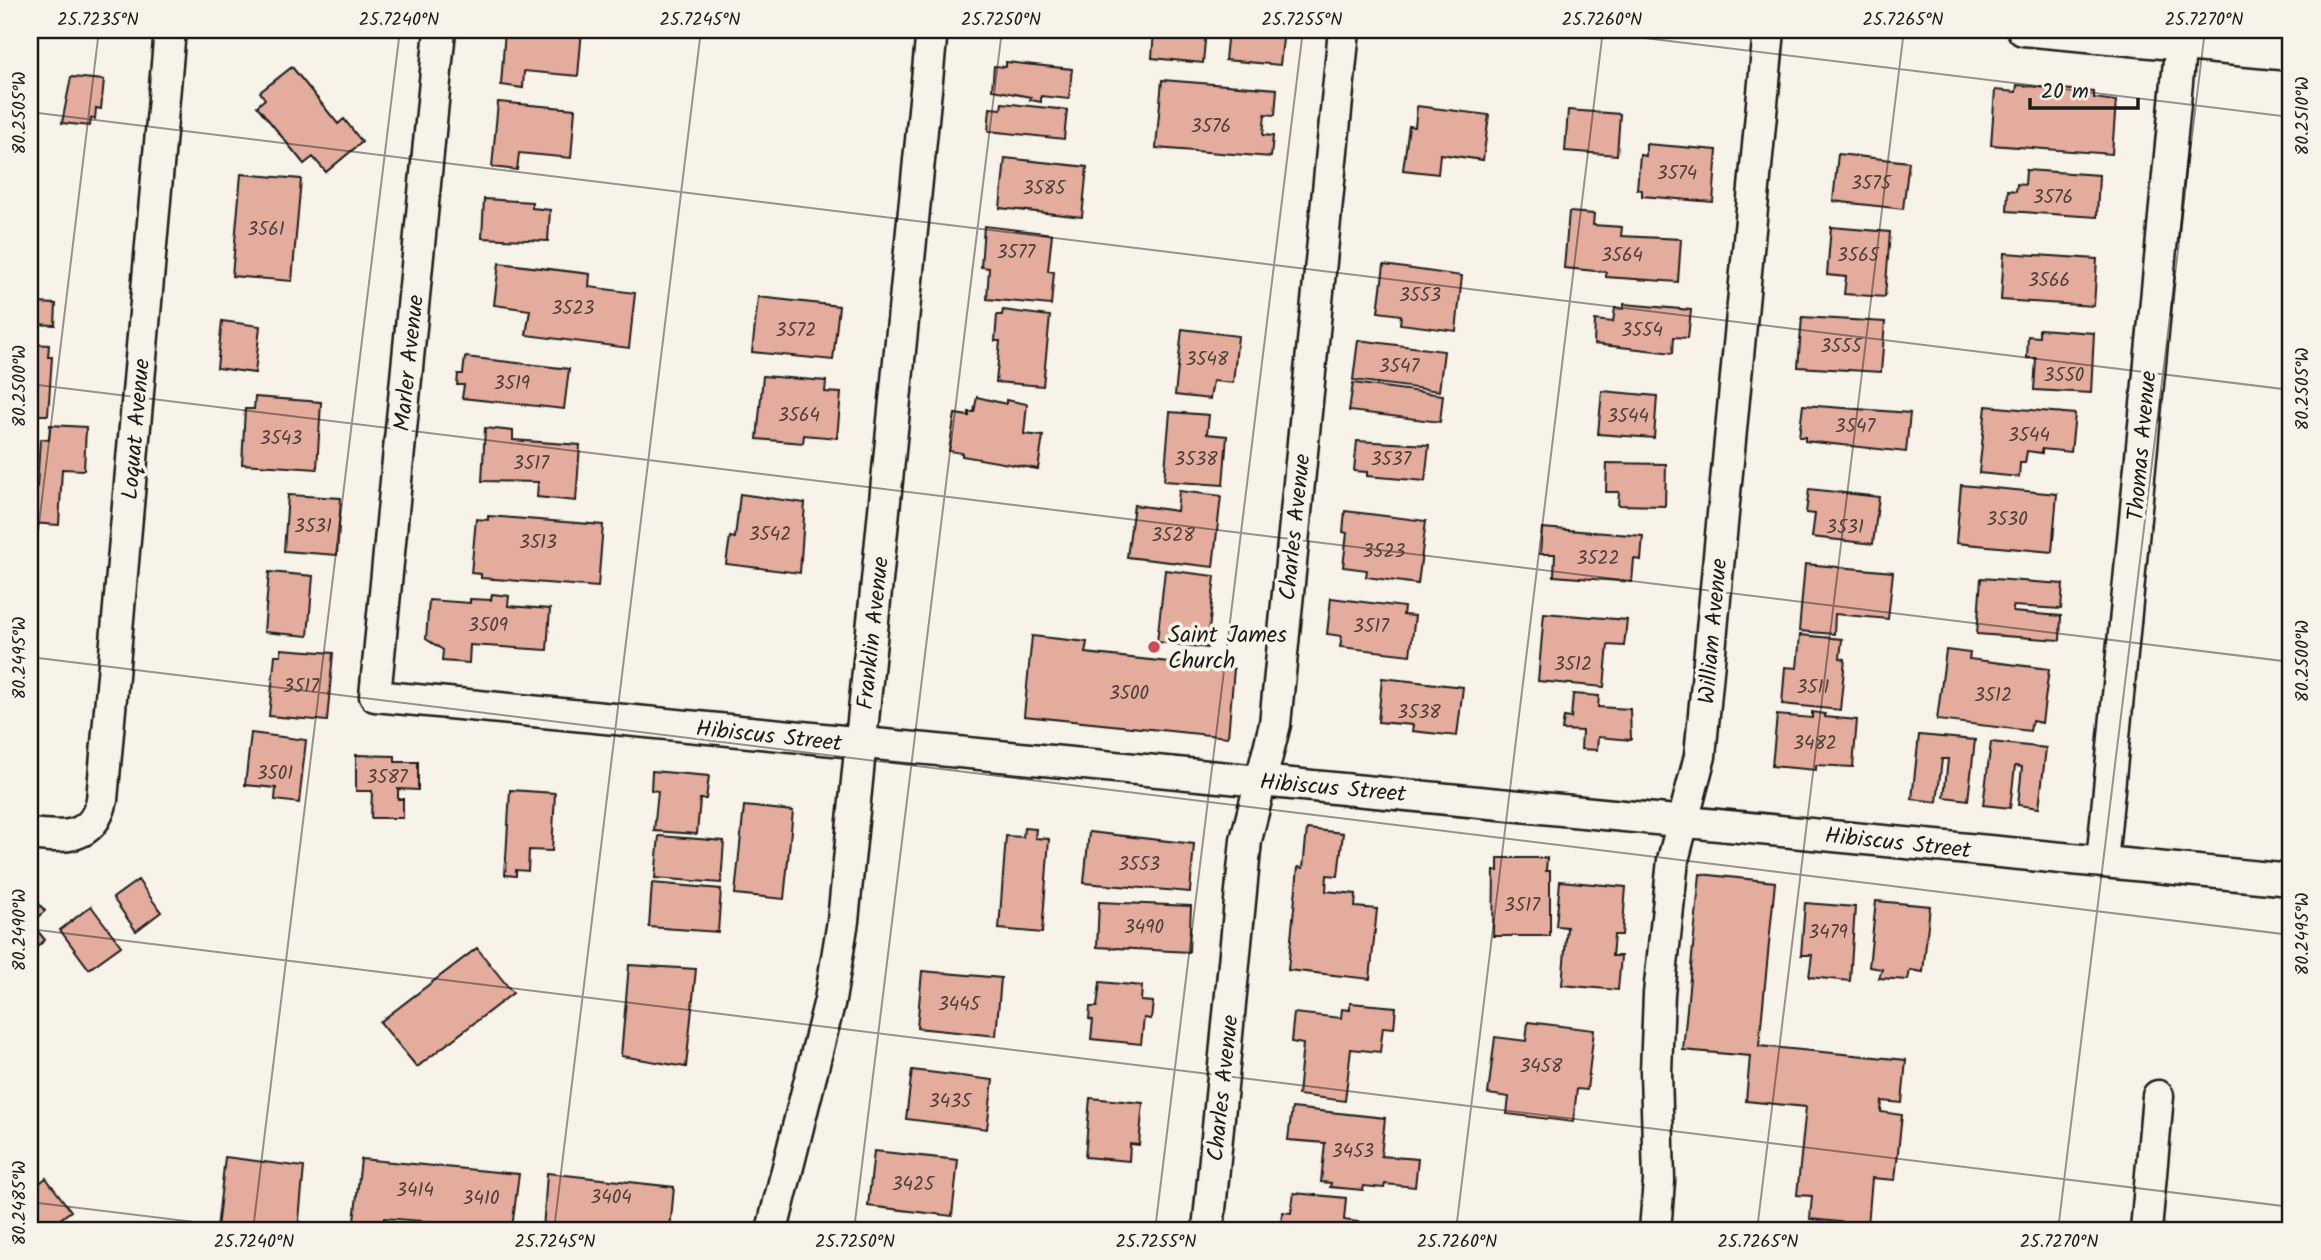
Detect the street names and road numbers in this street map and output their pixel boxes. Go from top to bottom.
street label: Marler Avenue [385,293,435,433]
street label: Loquat Avenue [113,357,161,501]
street label: Thomas Avenue [2118,369,2167,523]
street label: Charles Avenue [1270,452,1322,602]
street label: Franklin Avenue [848,555,900,712]
street label: William Avenue [1690,557,1738,706]
street label: Hibiscus Street [694,711,845,763]
street label: Hibiscus Street [1258,765,1409,813]
street label: Hibiscus Street [1823,818,1974,870]
street label: Charles Avenue [1198,1013,1250,1163]

